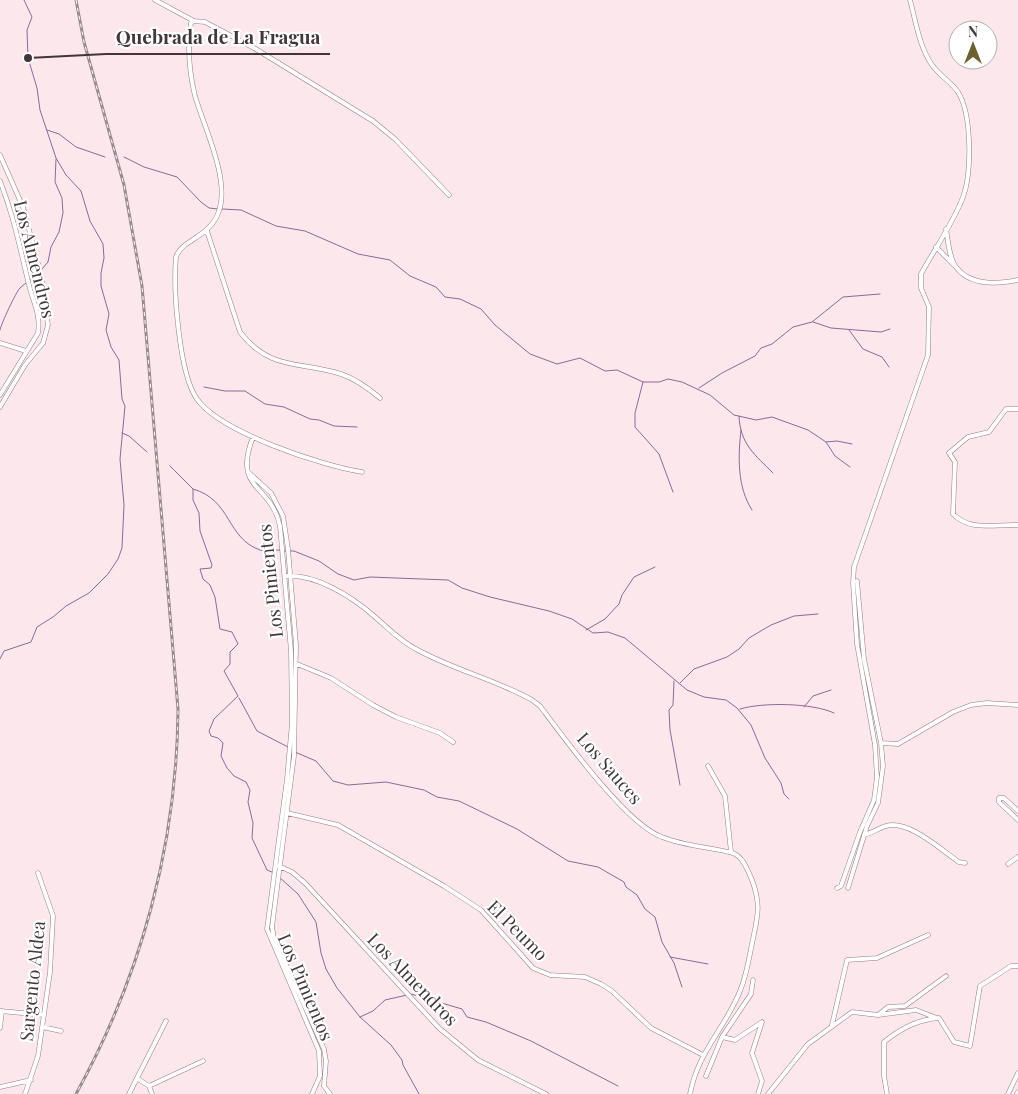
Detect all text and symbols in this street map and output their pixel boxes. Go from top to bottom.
callout: Quebrada de La Fragua [106,20,330,54]
north arrow [948,20,998,70]
text: N [968,22,978,41]
text: Quebrada de La Fragua [116,23,320,49]
street label: Los Almendros [9,198,61,320]
street label: Los Pimientos [252,523,288,639]
street label: Los Sauces [572,727,648,809]
street label: El Peumo [483,895,554,966]
street label: Sargento Aldea [14,920,50,1042]
street label: Los Almendros [362,927,464,1031]
street label: Los Pimientos [273,930,339,1044]

